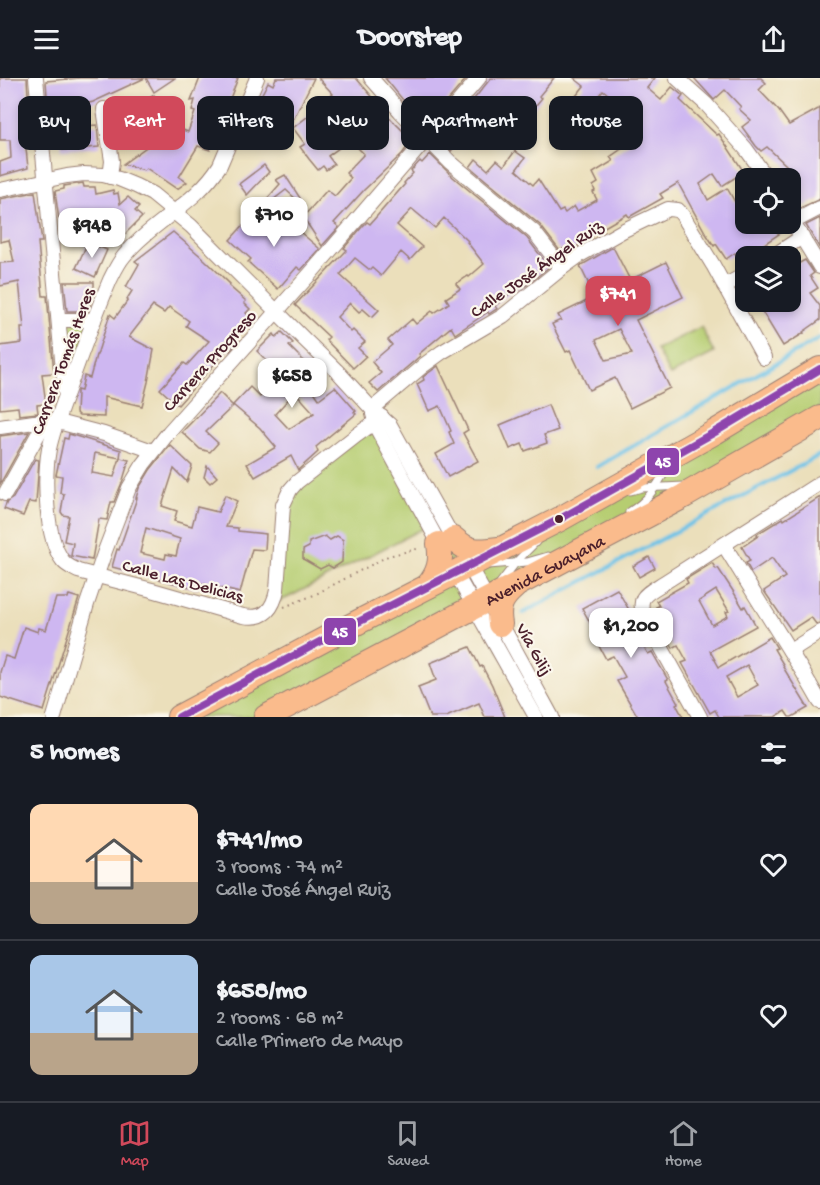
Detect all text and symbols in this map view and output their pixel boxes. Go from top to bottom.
icon: menu [30,23,63,56]
text: Doorstep [358,23,462,55]
icon: share [757,23,790,56]
chip: Buy [18,96,91,150]
chip: Rent [103,96,185,150]
chip: Filters [197,96,294,150]
chip: New [306,96,389,150]
chip: Apartment [401,96,537,150]
chip: House [549,96,643,150]
map controls [735,168,801,312]
button: locate [735,168,801,234]
pin: $710 [238,197,310,248]
text: $710 [255,205,293,228]
pin: $948 [56,208,128,259]
street label: Calle José Ángel Ruiz [467,215,609,324]
text: $948 [72,216,112,239]
button: layers [735,246,801,312]
pin: $741 [582,276,654,327]
text: $741 [600,284,636,307]
street label: Carrera Tomás Heres [28,285,101,438]
street label: Carrera Progreso [160,306,262,417]
pin: $658 [256,358,328,409]
text: $658 [272,366,312,389]
line badge: 45 [646,447,680,476]
text: 45 [654,455,672,474]
unlabelled marker [553,513,565,525]
street label: Avenida Guayana [482,531,610,612]
street label: Calle Las Delicias [120,556,246,609]
pin: $1,200 [582,608,680,659]
text: $1,200 [603,616,659,639]
line badge: 45 [323,617,357,646]
street label: Vía Gilij [509,620,556,680]
text: 45 [331,625,349,644]
icon: filters [757,737,790,770]
text: 5 homes [30,738,119,769]
text: $741/mo [216,826,302,857]
icon: home [78,828,150,900]
icon: heart [757,848,790,881]
text: 3 rooms · 74 m² [216,857,343,880]
text: Calle José Ángel Ruiz [216,880,390,903]
text: $658/mo [216,977,307,1008]
icon: home [78,979,150,1051]
icon: heart [757,999,790,1032]
text: 2 rooms · 68 m² [216,1008,344,1031]
text: Calle Primero de Mayo [216,1031,403,1054]
tab: Map [118,1117,151,1172]
tab: Saved [387,1117,428,1172]
tab: Home [665,1117,702,1172]

